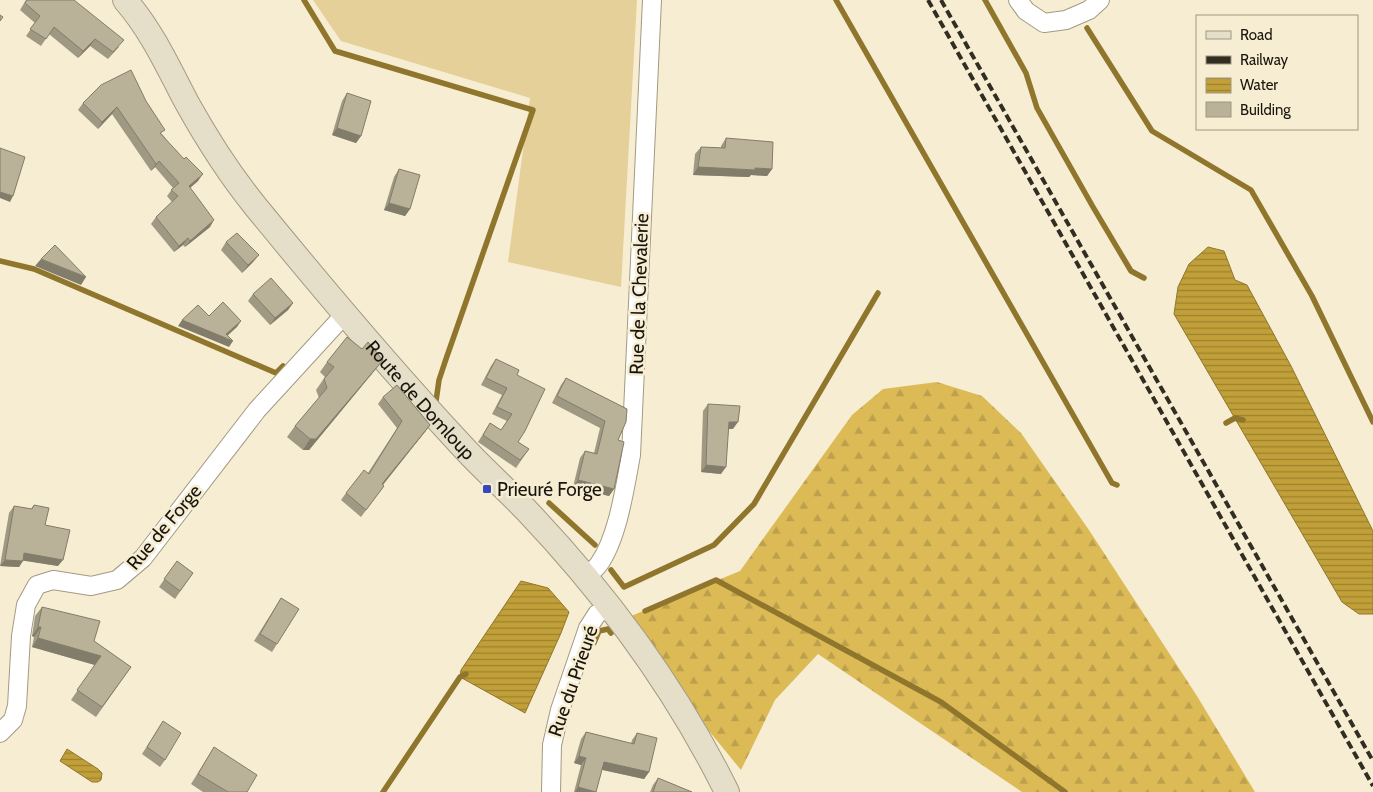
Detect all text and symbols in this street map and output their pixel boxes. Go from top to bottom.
legend [1196,15,1358,130]
text: Road [1240,26,1273,44]
text: Railway [1240,51,1289,69]
text: Water [1240,76,1278,94]
text: Building [1240,101,1291,119]
street label: Rue de la Chevalerie [625,213,653,375]
street label: Route de Domloup [361,335,480,464]
place label: Prieuré Forge [497,478,602,501]
street label: Rue de Forge [122,479,207,574]
marker: Prieuré Forge [481,483,493,495]
street label: Rue du Prieuré [543,622,603,740]

